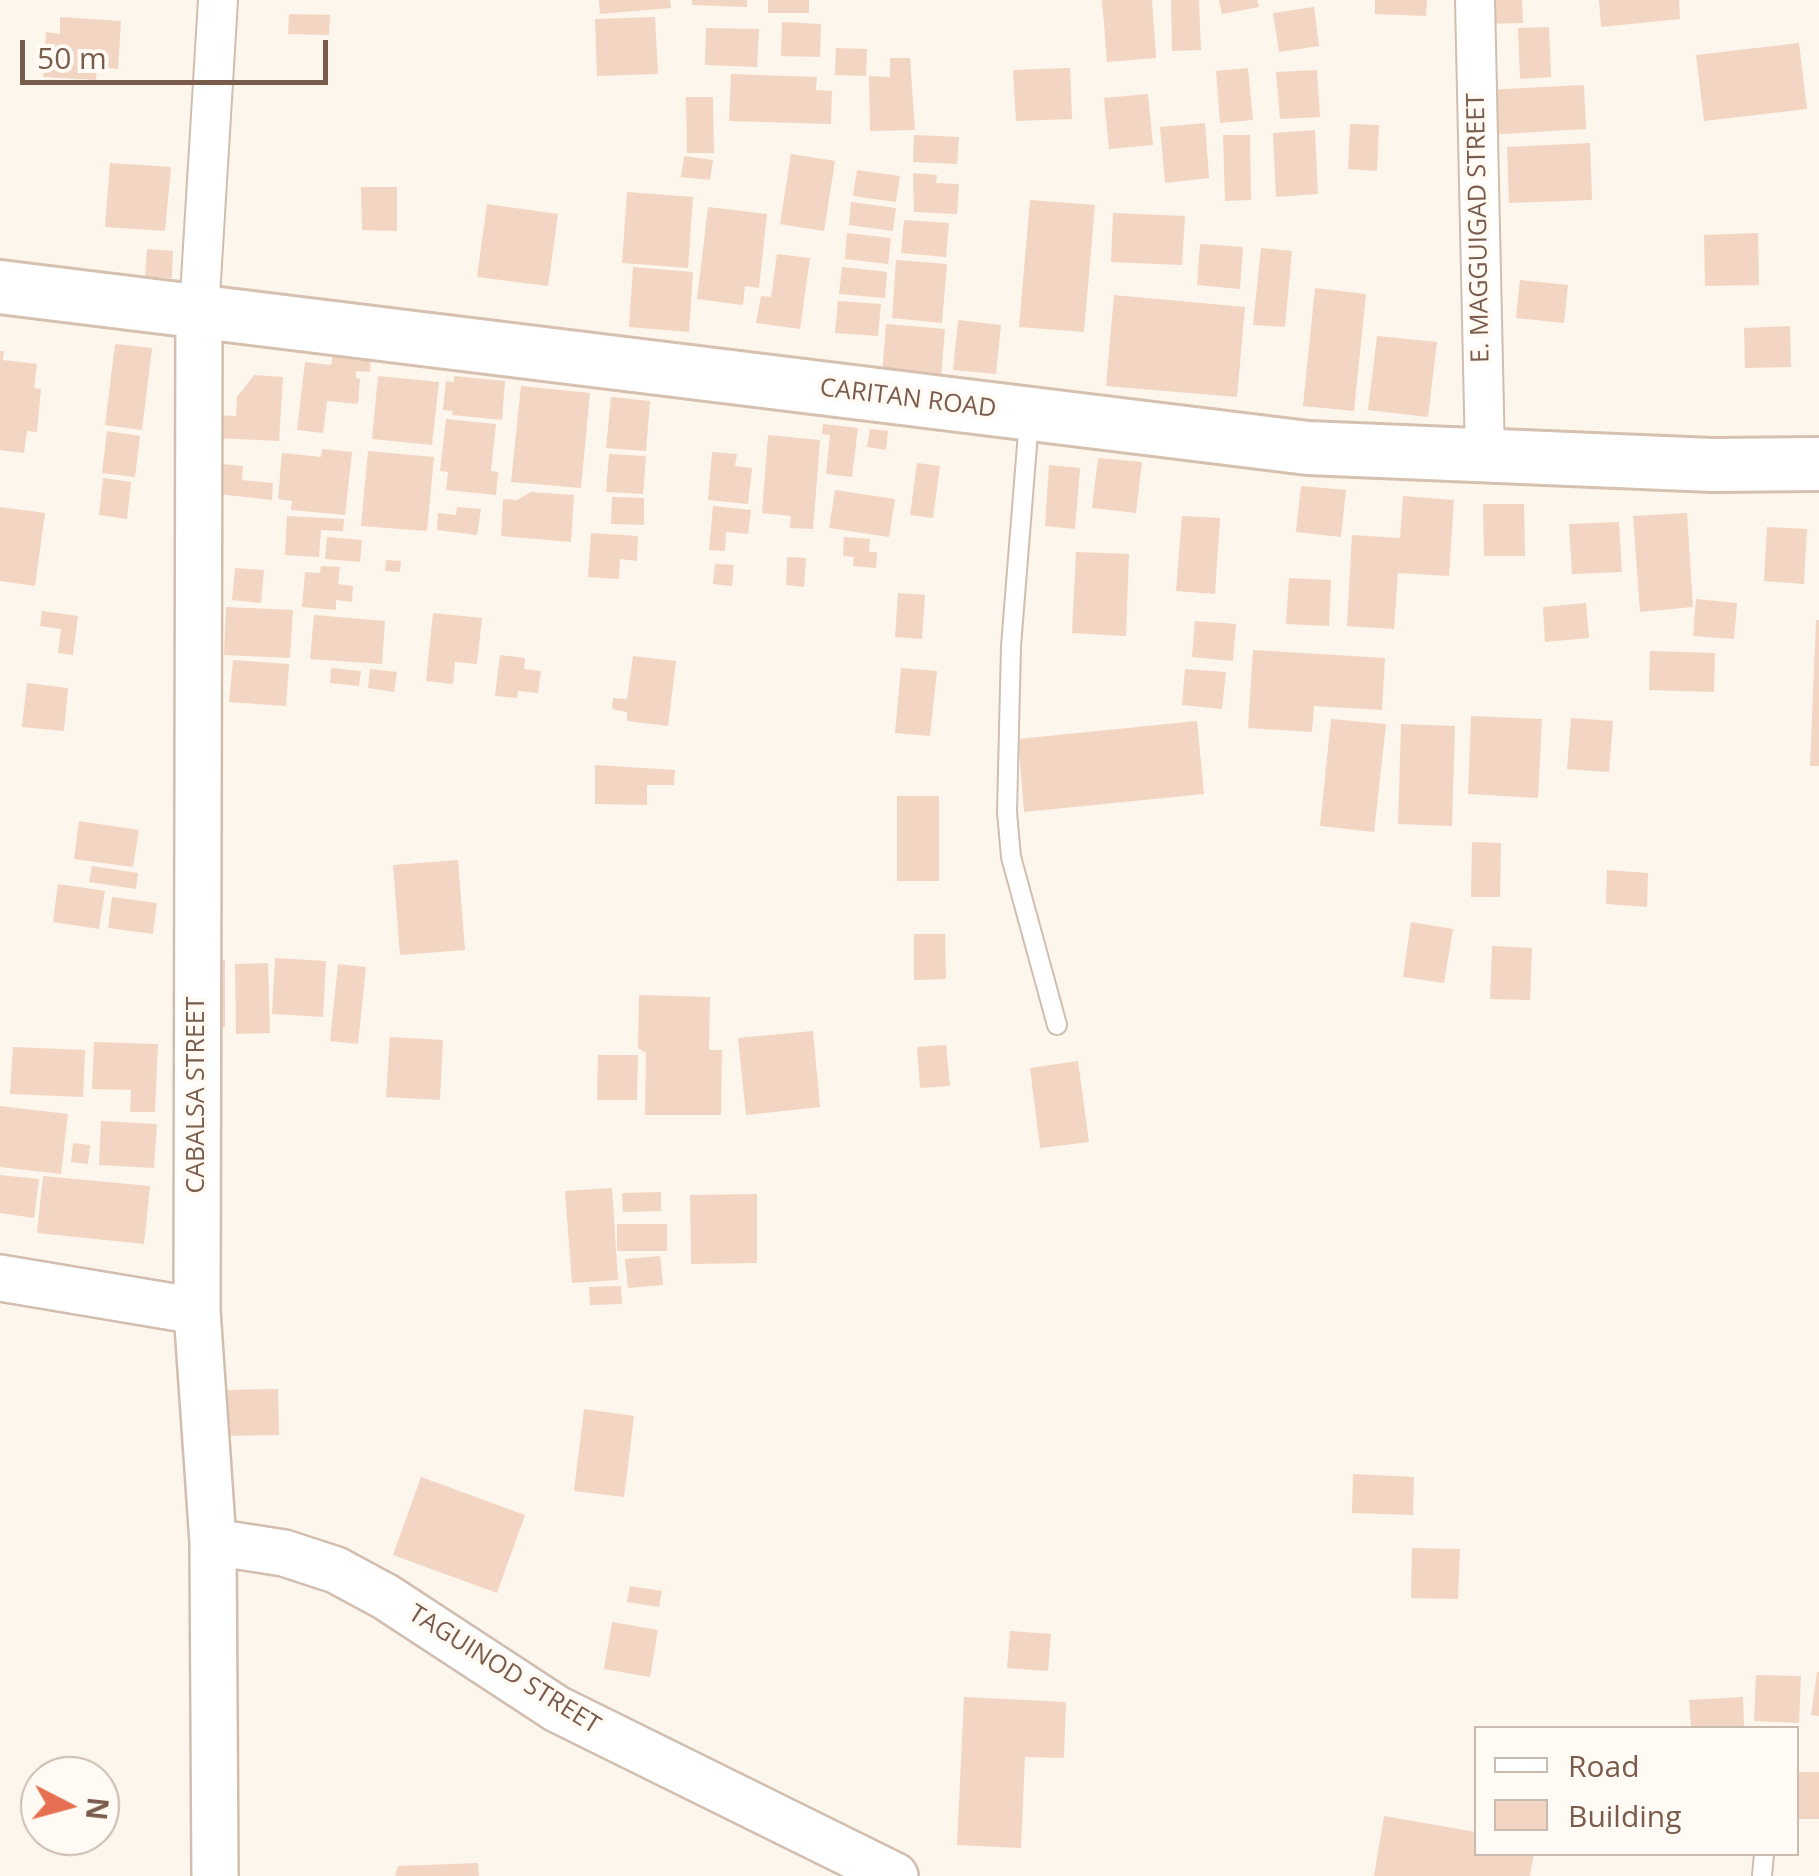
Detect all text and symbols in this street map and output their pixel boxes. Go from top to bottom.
scale bar [25,20,332,82]
text: 50 m [37,37,107,78]
street label: E. MAGGUIGAD STREET [1462,93,1496,363]
street label: CARITAN ROAD [818,373,998,425]
street label: CABALSA STREET [182,996,212,1194]
street label: TAGUINOD STREET [403,1599,605,1741]
legend [1474,1726,1799,1856]
text: Road [1568,1745,1640,1786]
north arrow [20,1756,120,1856]
text: Building [1568,1795,1682,1836]
text: N [78,1796,118,1822]

